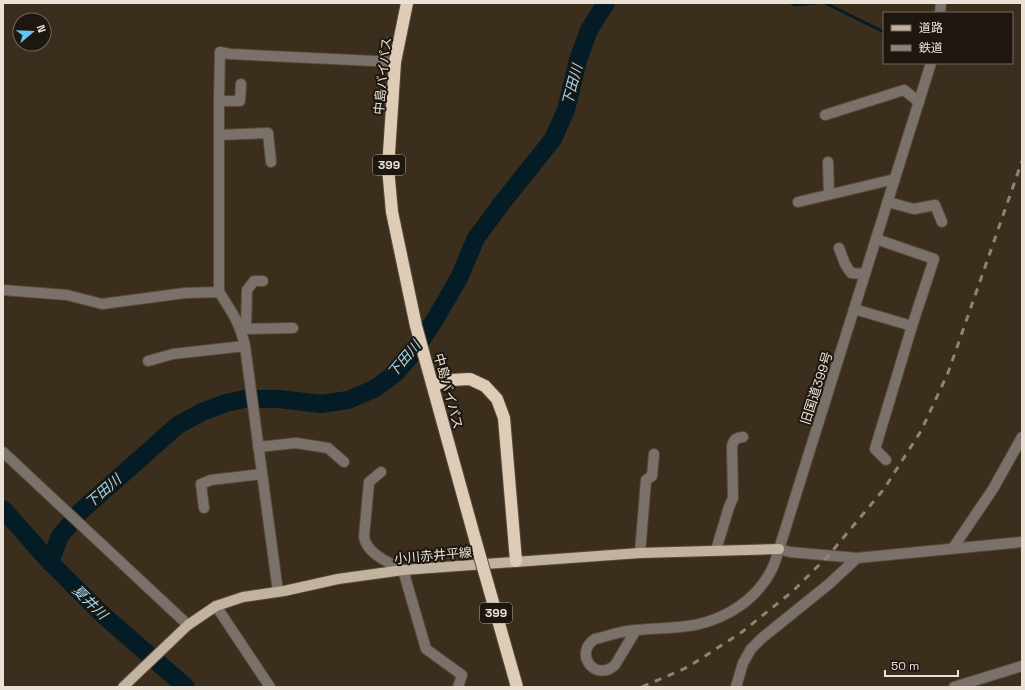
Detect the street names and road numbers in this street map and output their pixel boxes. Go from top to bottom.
street label: 中島バイパス [370,37,395,116]
road number: 399 [373,155,405,175]
street label: 旧国道399号 [797,349,836,427]
street label: 中島バイパス [430,351,467,431]
street label: 小川赤井平線 [393,544,473,567]
road number: 399 [480,603,512,623]

